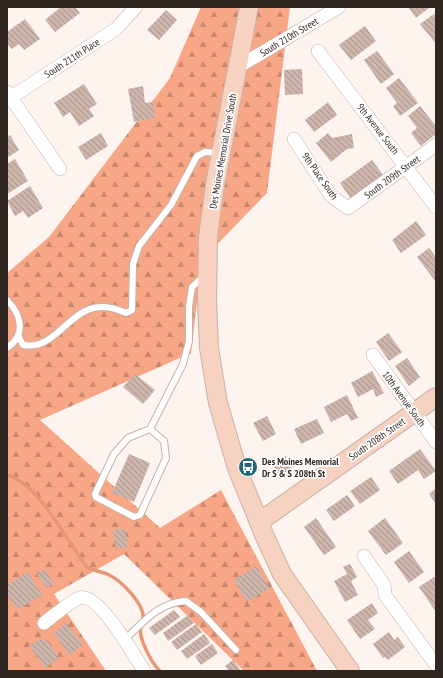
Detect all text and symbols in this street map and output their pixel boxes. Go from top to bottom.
street label: South 210th Street [257,14,321,59]
street label: South 211th Place [42,35,102,81]
street label: Des Moines Memorial Drive South [206,92,240,210]
street label: 9th Avenue South [354,101,402,157]
street label: 9th Place South [299,150,341,202]
street label: South 209th Street [362,152,423,202]
street label: 10th Avenue South [379,369,429,429]
street label: South 208th Street [346,415,408,463]
place label: Des Moines Memorial Dr S & S 208th St [262,455,339,480]
bus stop icon: Des Moines Memorial Dr S & S 208th St [237,456,259,478]

